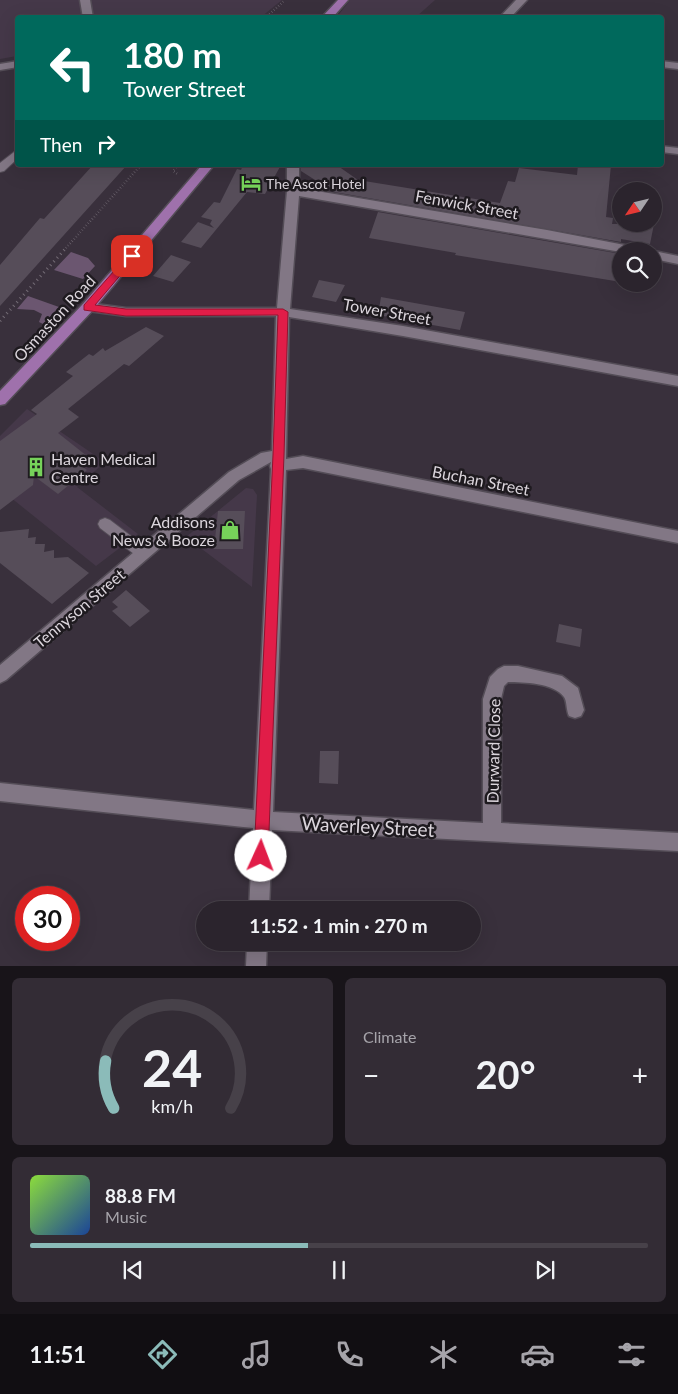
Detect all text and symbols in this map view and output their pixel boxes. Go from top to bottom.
text: 180 m [123,33,222,75]
icon: left [40,35,105,100]
text: Tower Street [123,75,245,102]
icon: right [92,130,120,158]
text: Then [40,133,82,156]
hotel icon: The Ascot Hotel [240,172,262,194]
place label: The Ascot Hotel [266,175,365,192]
north arrow [612,182,662,232]
map controls [612,182,662,292]
street label: Fenwick Street [414,186,520,222]
pin [111,235,153,277]
icon: arrive [118,242,146,270]
button: search [612,242,662,292]
street label: Osmaston Road [9,271,99,365]
street label: Tower Street [341,294,433,328]
place label: Haven Medical Centre [51,449,156,486]
building icon: Haven Medical Centre [25,456,47,478]
street label: Buchan Street [431,461,532,499]
place label: Addisons News & Booze [112,512,215,549]
shop icon: Addisons News & Booze [219,519,241,541]
street label: Tennyson Street [30,564,129,652]
street label: Durward Close [483,698,503,804]
street label: Waverley Street [301,811,435,841]
position arrow [234,829,286,881]
speed limit sign: 30 [15,886,80,951]
text: 11:52 · 1 min · 270 m [249,914,428,937]
text: Climate [363,1027,416,1046]
text: 24 [142,1036,203,1098]
text: 20° [476,1051,535,1097]
text: − [363,1058,379,1092]
text: + [632,1058,648,1092]
text: km/h [152,1095,193,1117]
text: 88.8 FM [105,1184,176,1207]
text: Music [105,1207,147,1226]
icon: previous [119,1256,147,1284]
icon: pause [325,1256,353,1284]
icon: next [531,1256,559,1284]
icon: directions [145,1337,180,1372]
icon: music [239,1337,274,1372]
icon: phone [332,1337,367,1372]
icon: climate [426,1337,461,1372]
icon: car [520,1337,555,1372]
icon: filters [614,1337,649,1372]
text: 11:51 [29,1341,86,1368]

